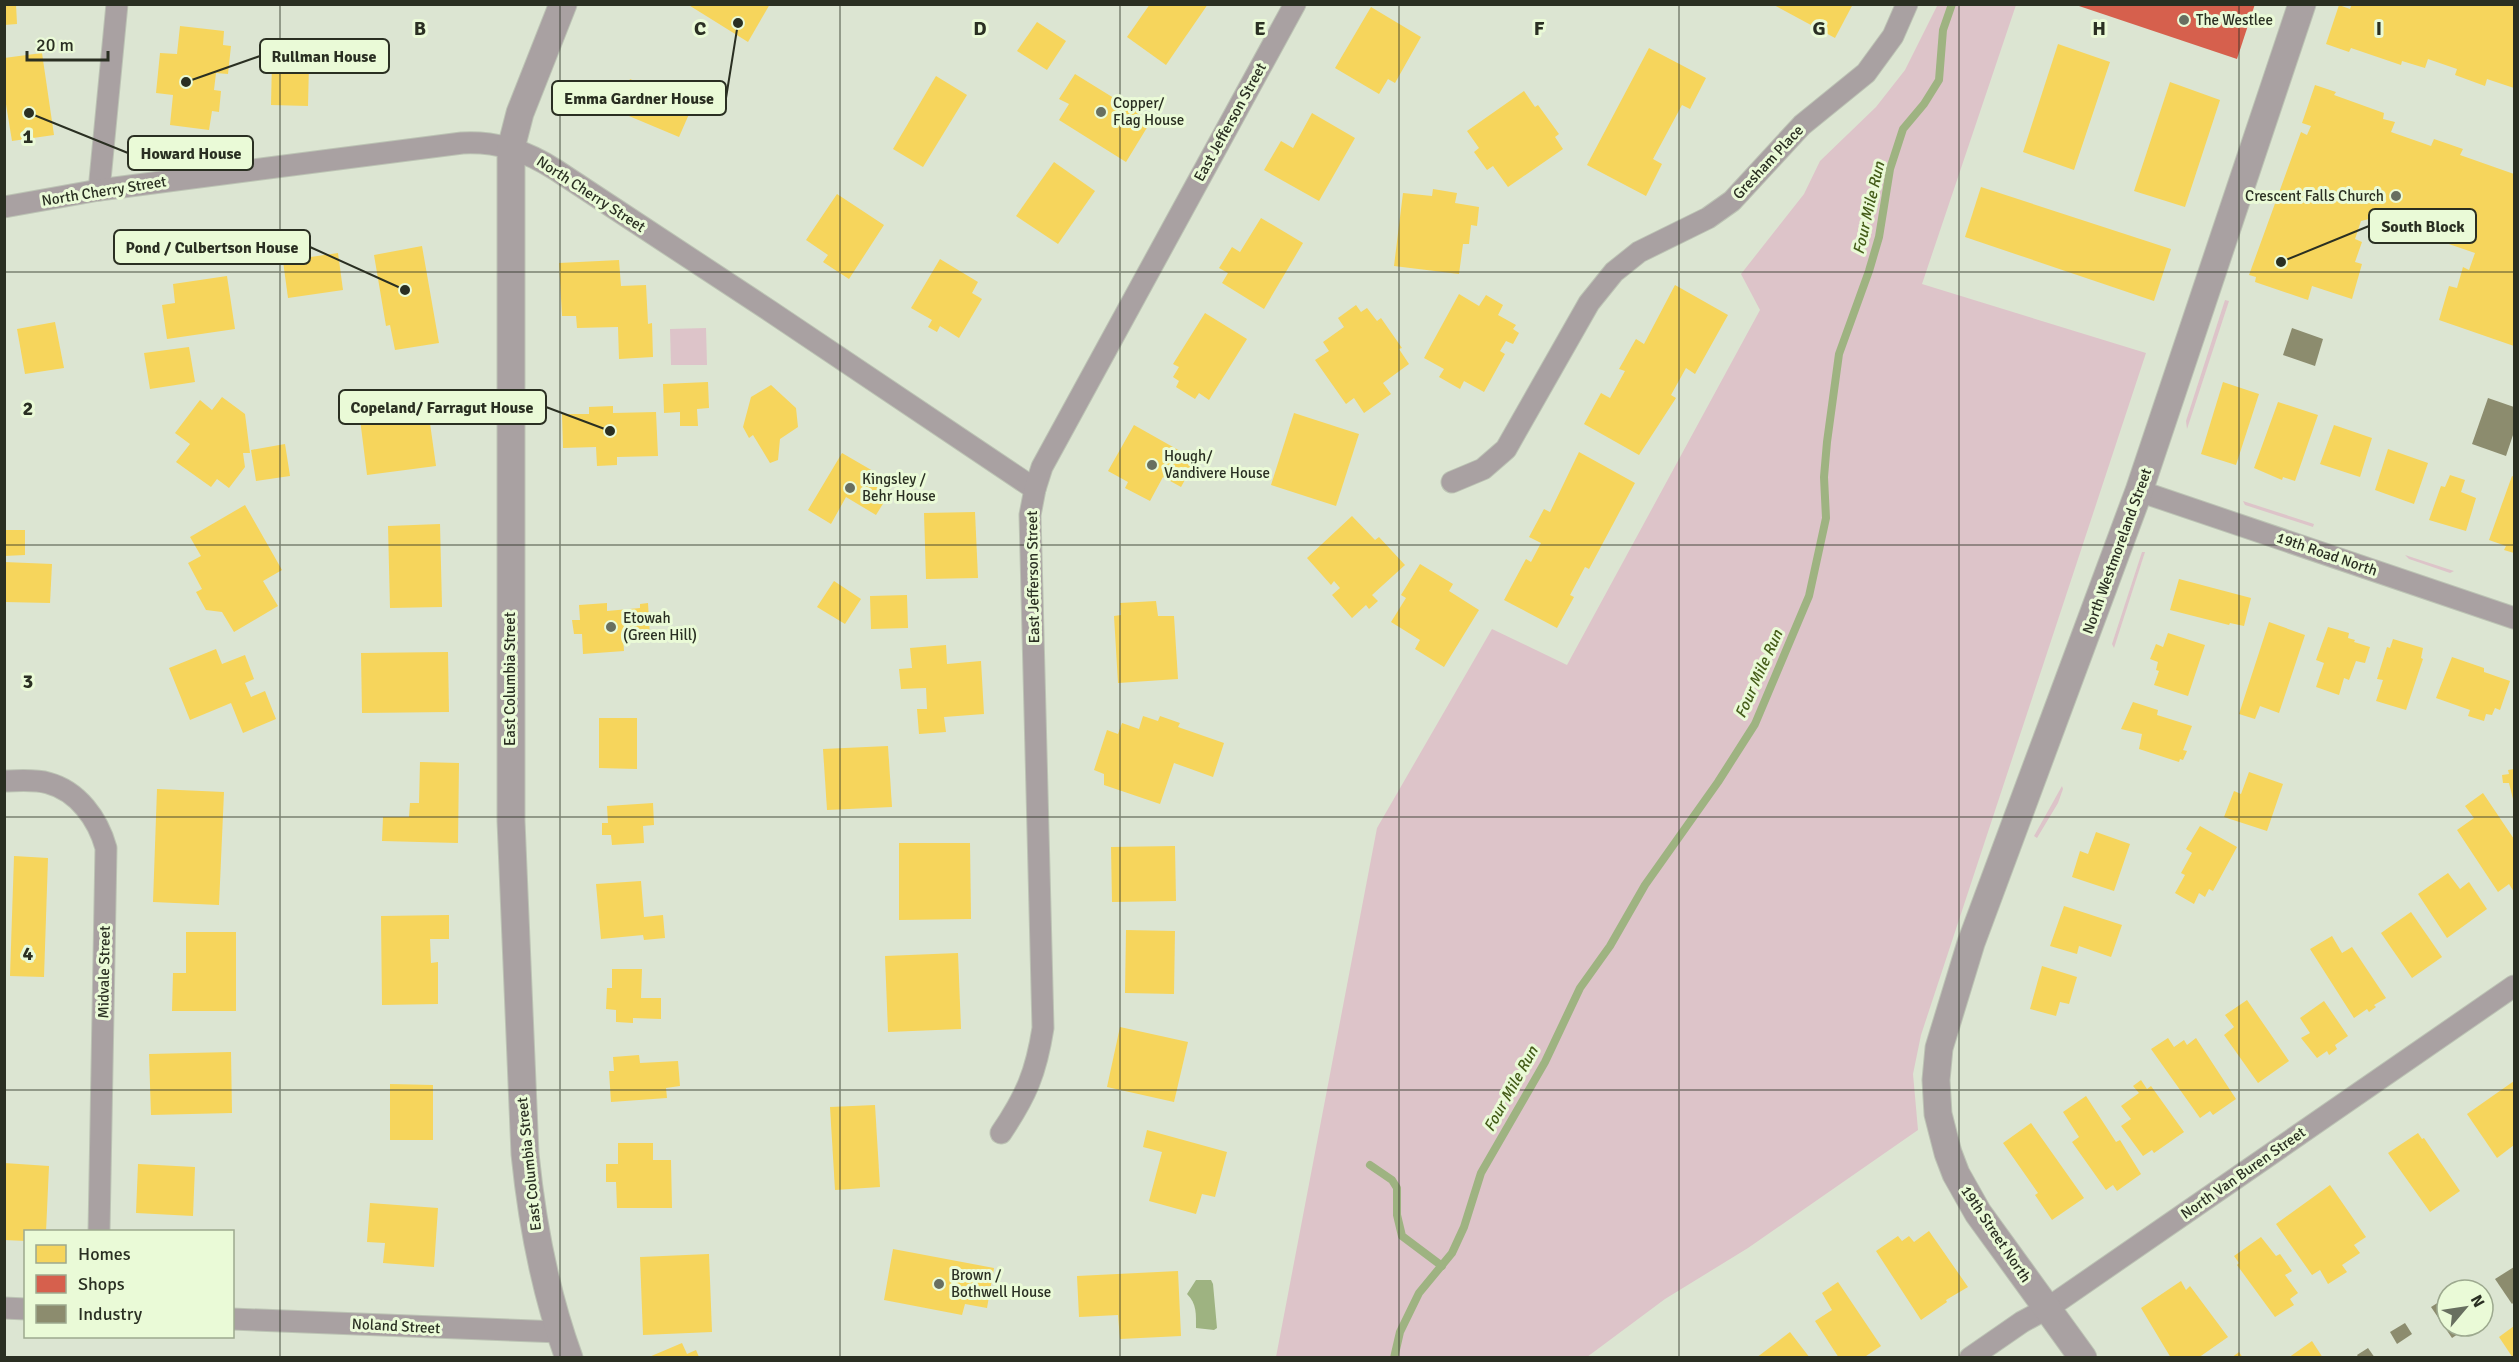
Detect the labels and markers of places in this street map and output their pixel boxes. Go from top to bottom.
place label: The Westlee [2196,11,2273,29]
marker: The Westlee [2177,13,2191,27]
callout: Rullman House [260,39,389,73]
callout: Emma Gardner House [552,81,726,115]
place label: Copper/ Flag House [1113,94,1184,129]
marker: Copper/ Flag House [1094,105,1108,119]
callout: Howard House [128,136,253,170]
place label: Crescent Falls Church [2245,187,2384,205]
marker: Crescent Falls Church [2389,189,2403,203]
callout: South Block [2369,209,2476,243]
callout: Pond / Culbertson House [114,230,310,264]
callout: Copeland/ Farragut House [339,390,546,424]
place label: Hough/ Vandivere House [1164,447,1270,482]
marker: Hough/ Vandivere House [1145,458,1159,472]
place label: Kingsley / Behr House [862,470,936,505]
marker: Kingsley / Behr House [843,481,857,495]
place label: Etowah (Green Hill) [623,609,697,644]
marker: Etowah (Green Hill) [604,620,618,634]
place label: Brown / Bothwell House [951,1266,1051,1301]
marker: Brown / Bothwell House [932,1277,946,1291]

